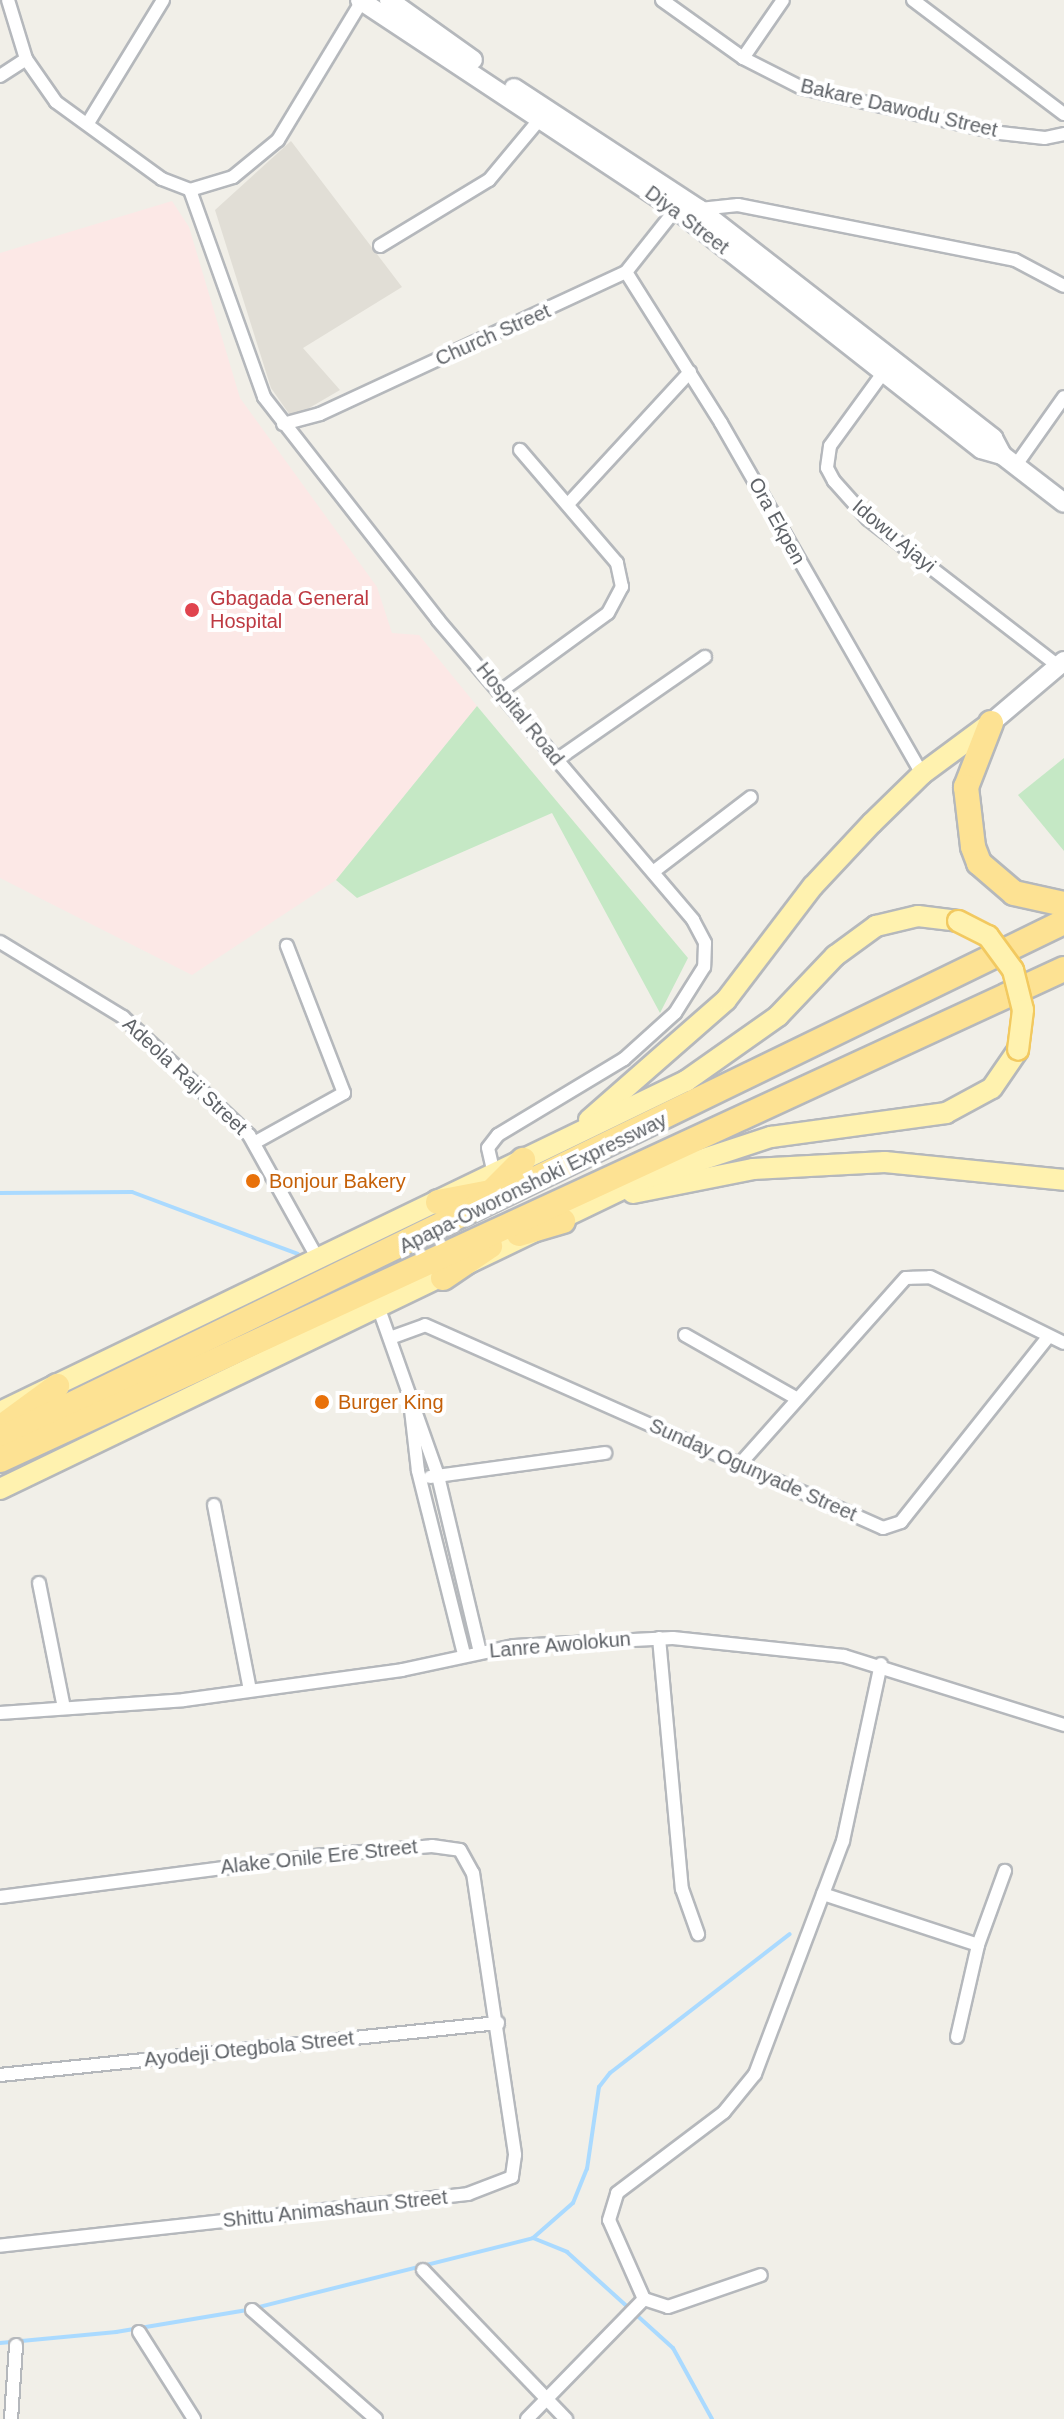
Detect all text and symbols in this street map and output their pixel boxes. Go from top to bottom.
street label: Bakare Dawodu Street [798,74,1000,142]
street label: Diya Street [640,181,734,259]
street label: Church Street [432,299,554,371]
street label: Ora Ekpen [743,473,811,569]
street label: Idowu Ajayi [847,494,941,578]
place label: Gbagada General Hospital [210,586,369,633]
marker: Gbagada General Hospital [181,599,203,621]
street label: Hospital Road [471,658,569,770]
street label: Adeola Raji Street [118,1012,252,1140]
street label: Apapa-Oworonshoki Expressway [395,1108,671,1258]
place label: Bonjour Bakery [269,1169,406,1193]
marker: Bonjour Bakery [244,1172,262,1190]
place label: Burger King [338,1390,444,1414]
marker: Burger King [313,1393,331,1411]
street label: Sunday Ogunyade Street [646,1413,860,1527]
street label: Lanre Awolokun [488,1627,632,1663]
street label: Alake Onile Ere Street [219,1835,419,1879]
street label: Ayodeji Otegbola Street [143,2026,355,2072]
street label: Shittu Animashaun Street [221,2185,449,2233]

